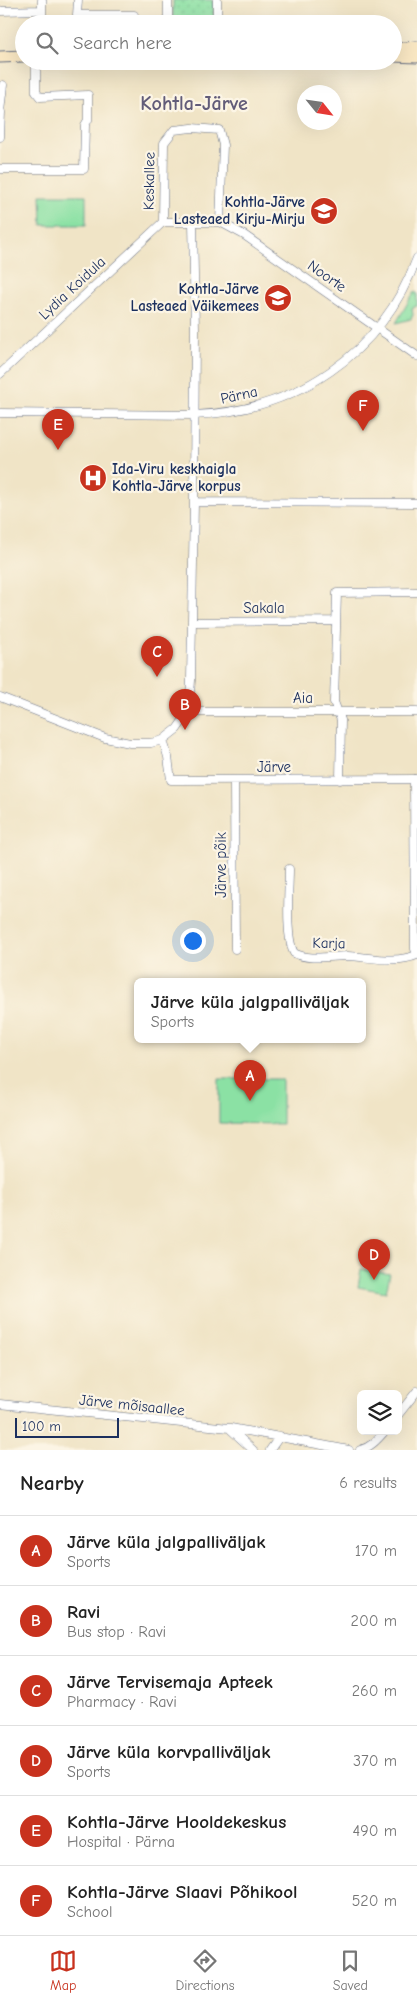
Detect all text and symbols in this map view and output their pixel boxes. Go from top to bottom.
search box [15,15,402,70]
icon: search [33,29,61,57]
text: Search here [73,32,172,54]
north arrow [297,85,342,130]
district label: Kohtla-Järve [140,92,248,115]
street label: Keskallee [139,151,159,210]
place label: Kohtla-Järve Lasteaed Kirju-Mirju [174,193,305,228]
school or university icon: Kohtla-Järve Lasteaed Kirju-Mirju [309,196,339,226]
street label: Lydia Koidula [35,253,109,323]
street label: Noorte [304,256,350,296]
place label: Kohtla-Järve Lasteaed Väikemees [131,280,259,315]
school or university icon: Kohtla-Järve Lasteaed Väikemees [263,283,293,313]
street label: Pärna [219,382,259,408]
pin: F [347,390,379,431]
pin: E [42,409,74,450]
place label: Ida-Viru keskhaigla Kohtla-Järve korpus [112,460,241,495]
hospital icon: Ida-Viru keskhaigla Kohtla-Järve korpus [78,463,108,493]
street label: Sakala [243,599,285,617]
pin: C [141,636,173,677]
pin: B [169,689,201,730]
street label: Aia [293,689,313,707]
street label: Järve [257,758,291,776]
street label: Järve põik [212,831,230,898]
your location [180,928,206,954]
street label: Karja [312,934,346,952]
popup [134,978,366,1043]
text: Järve küla jalgpalliväljak [151,991,349,1013]
text: Sports [151,1013,194,1031]
pin: A [234,1060,266,1101]
pin: D [358,1239,390,1280]
map controls [357,1390,402,1435]
button: layers [357,1390,402,1435]
street label: Järve mõisaallee [78,1391,186,1420]
scale bar [15,1415,119,1438]
text: 100 m [22,1418,61,1435]
text: Nearby [20,1471,84,1495]
text: 6 results [339,1474,397,1492]
text: Järve küla jalgpalliväljak [67,1531,266,1553]
text: A [32,1542,40,1560]
text: 170 m [355,1542,397,1560]
text: Sports [67,1553,110,1571]
text: Ravi [67,1601,100,1623]
text: B [31,1612,41,1630]
text: 200 m [351,1612,397,1630]
text: Bus stop · Ravi [67,1623,166,1641]
text: Järve Tervisemaja Apteek [67,1671,273,1693]
text: C [31,1682,41,1700]
text: 260 m [352,1682,397,1700]
text: Pharmacy · Ravi [67,1693,177,1711]
text: Järve küla korvpalliväljak [67,1741,271,1763]
text: D [31,1752,41,1770]
text: 370 m [353,1752,397,1770]
text: Sports [67,1763,110,1781]
text: Kohtla-Järve Hooldekeskus [67,1811,286,1833]
text: E [31,1822,41,1840]
text: 490 m [352,1822,397,1840]
text: Hospital · Pärna [67,1833,175,1851]
text: Kohtla-Järve Slaavi Põhikool [67,1881,298,1903]
text: F [31,1892,41,1910]
text: 520 m [352,1892,397,1910]
text: School [67,1903,113,1921]
tab: Map [49,1947,77,1994]
tab: Directions [175,1947,235,1994]
tab: Saved [333,1947,368,1994]

